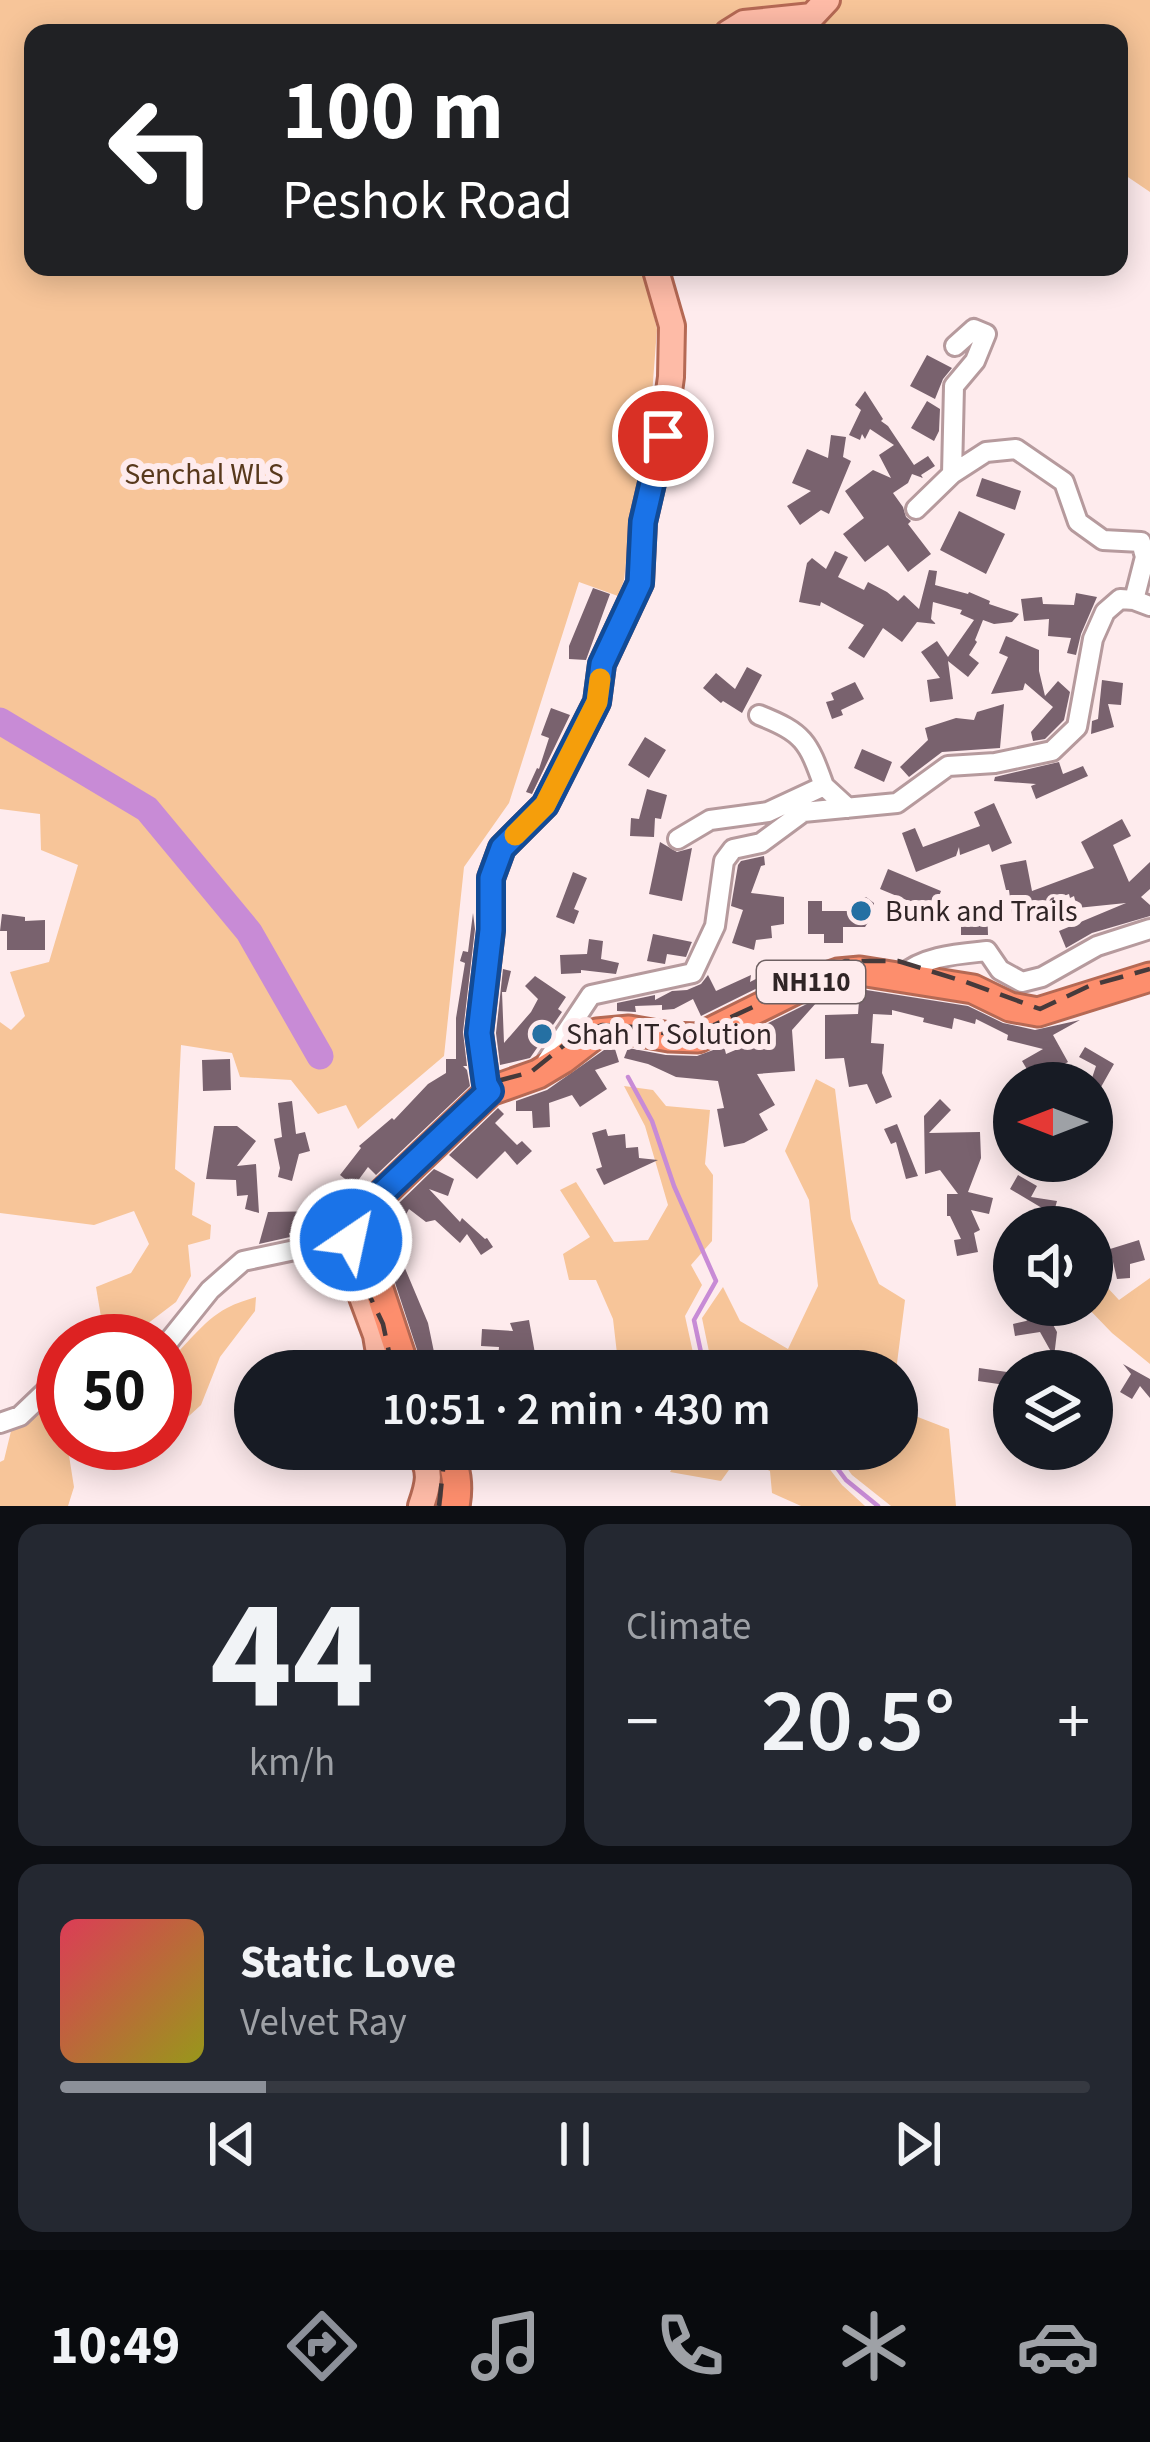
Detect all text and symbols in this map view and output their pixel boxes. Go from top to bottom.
text: 100 m [282,52,504,172]
icon: left [84,72,240,228]
text: Peshok Road [282,163,573,240]
pin [612,385,714,487]
icon: arrive [630,403,696,469]
park label: Senchal WLS [124,453,284,496]
place label: Bunk and Trails [885,890,1078,933]
marker: Bunk and Trails [848,898,874,924]
road number: NH110 [757,961,865,1003]
place label: Shah IT Solution [566,1013,772,1056]
marker: Shah IT Solution [529,1021,555,1047]
north arrow [993,1062,1113,1182]
map controls [993,1062,1113,1470]
position arrow [288,1177,414,1303]
button: sound [993,1206,1113,1326]
speed limit sign: 50 [36,1314,192,1470]
button: layers [993,1350,1113,1470]
text: 10:51 · 2 min · 430 m [382,1378,770,1442]
text: 44 [210,1546,374,1768]
text: Climate [626,1599,751,1655]
text: 20.5° [761,1658,955,1786]
text: − [626,1675,659,1769]
text: + [1057,1675,1090,1769]
text: km/h [249,1735,335,1791]
text: Static Love [240,1931,456,1995]
text: Velvet Ray [240,1995,407,2051]
icon: previous [199,2111,265,2177]
icon: pause [542,2111,608,2177]
icon: next [885,2111,951,2177]
icon: directions [280,2304,364,2388]
icon: music [464,2304,548,2388]
icon: phone [648,2304,732,2388]
icon: climate [832,2304,916,2388]
icon: car [1016,2304,1100,2388]
text: 10:49 [50,2308,180,2385]

